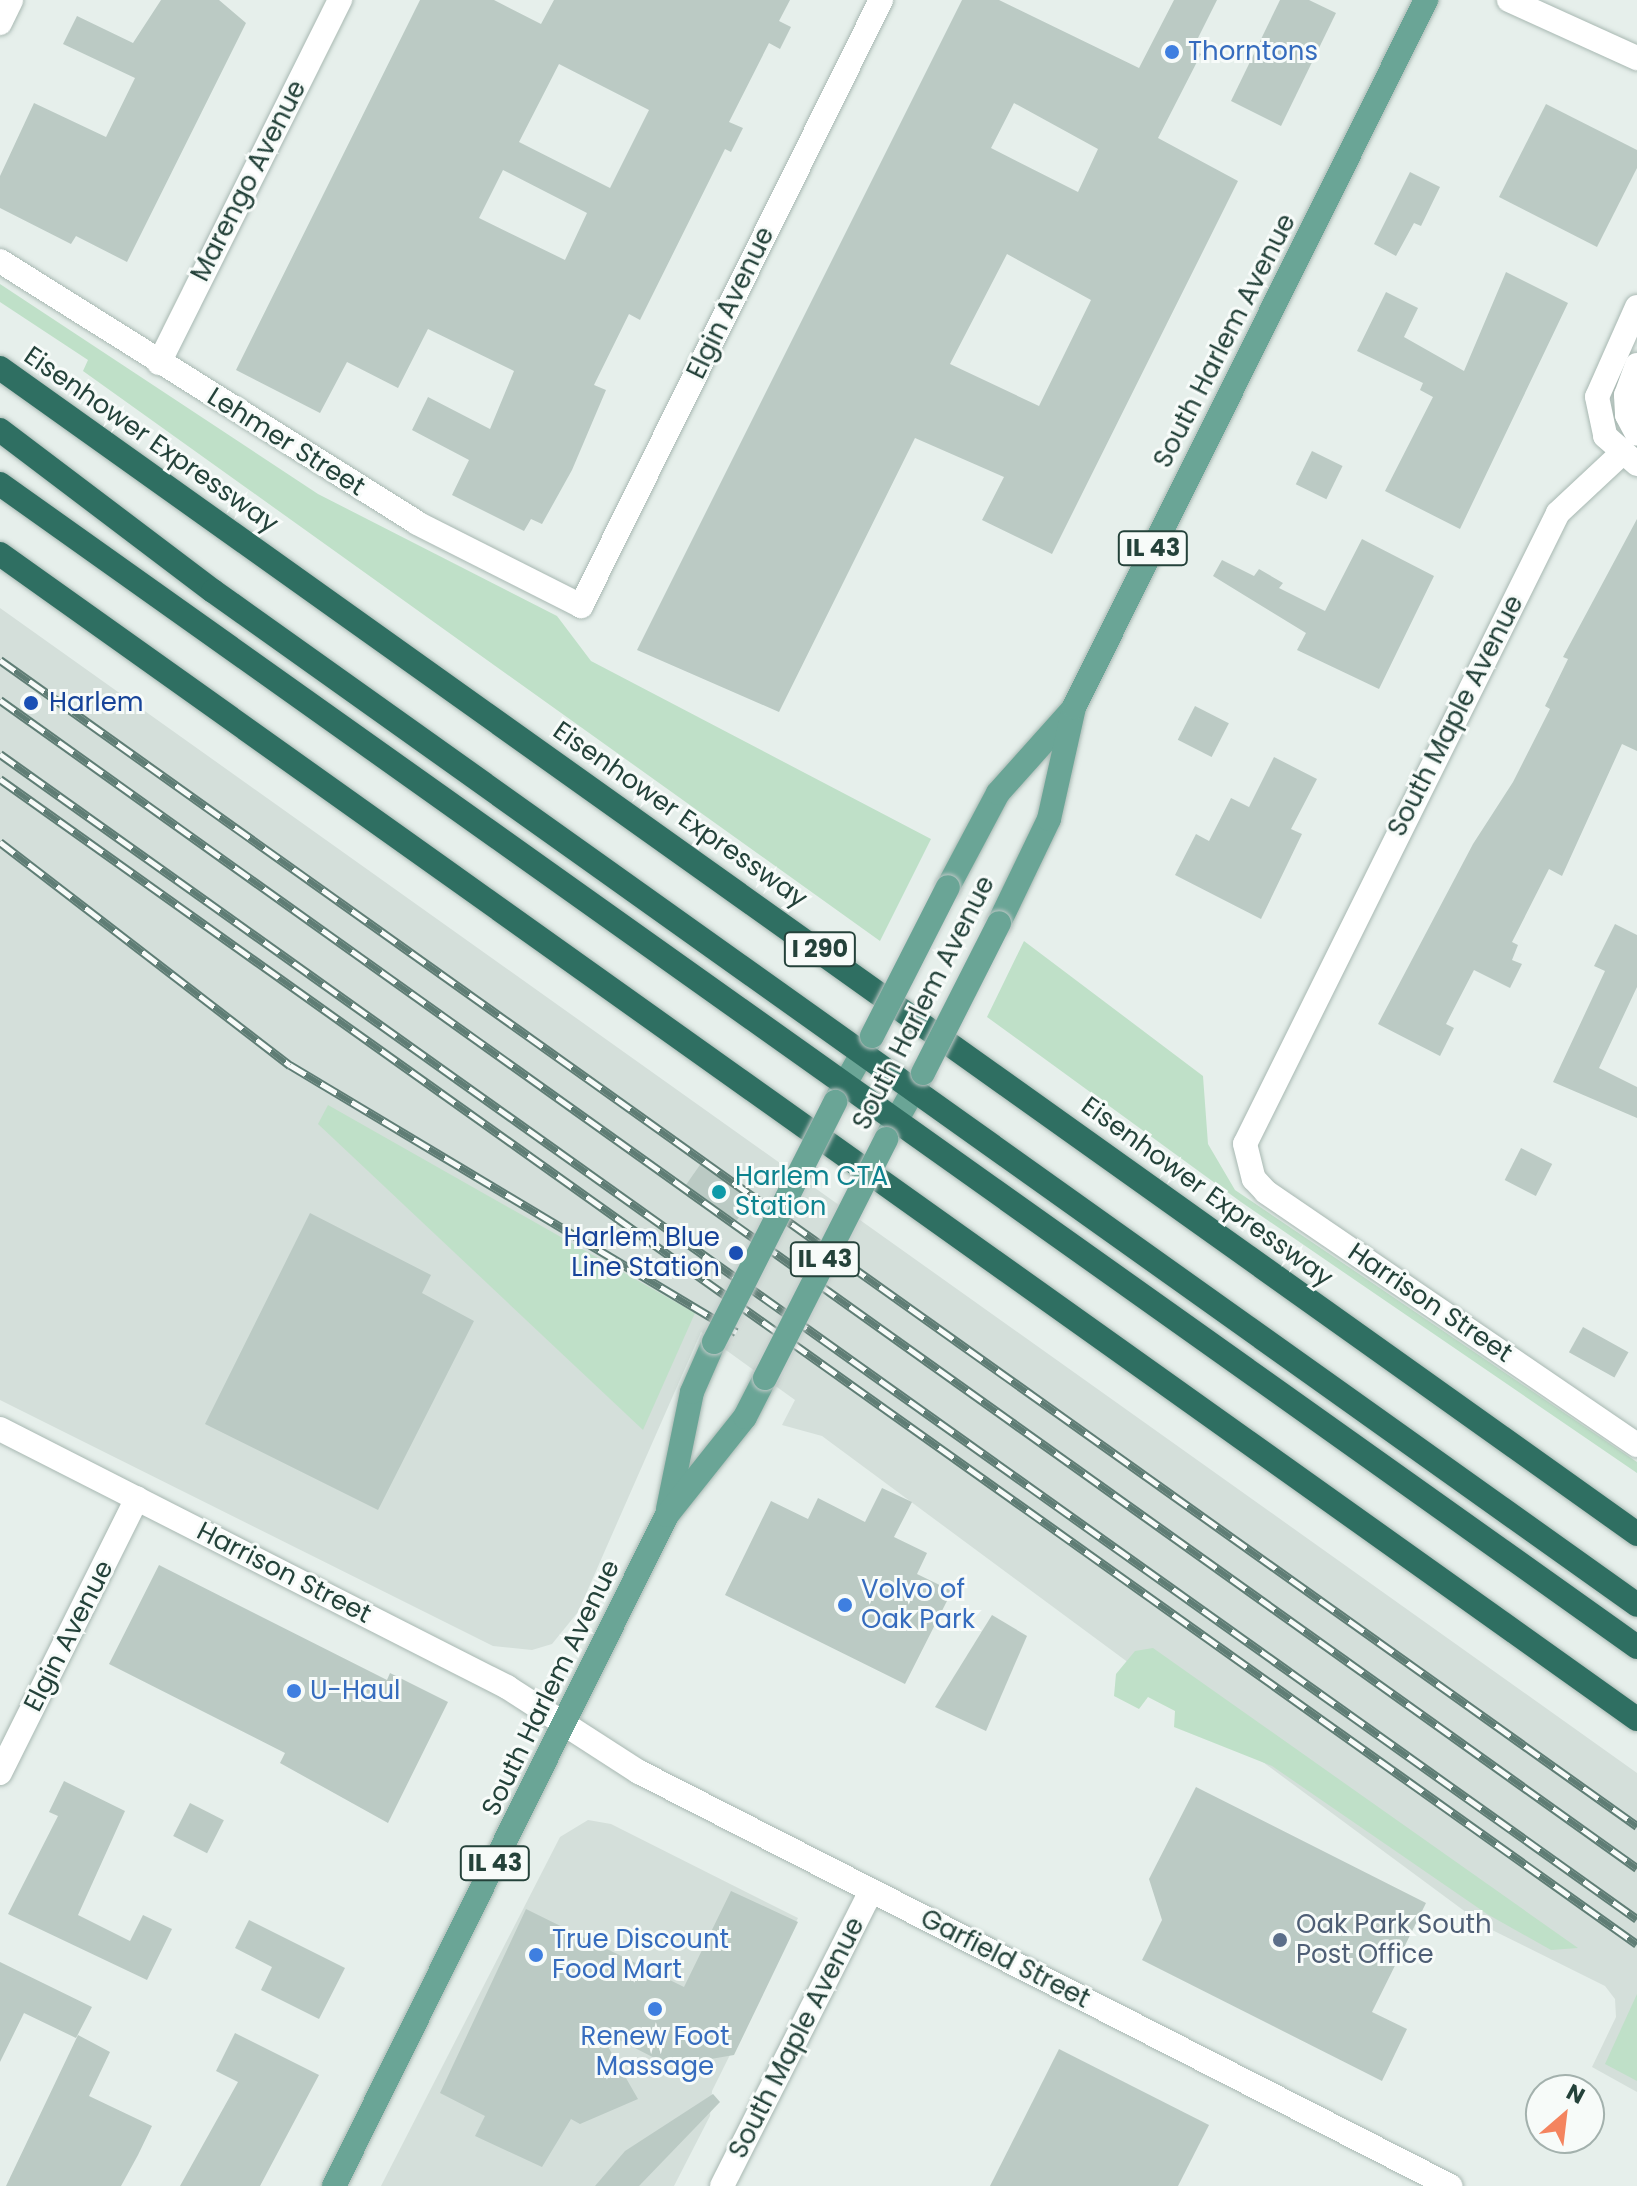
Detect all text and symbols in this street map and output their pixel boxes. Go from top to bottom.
place label: Thorntons [1188,36,1318,68]
marker: Thorntons [1163,43,1181,61]
street label: Marengo Avenue [185,75,313,287]
street label: South Harlem Avenue [1147,209,1303,473]
street label: Elgin Avenue [681,222,781,384]
street label: Eisenhower Expressway [18,340,284,540]
street label: Lehmer Street [202,381,370,503]
road number: IL 43 [1117,528,1189,568]
street label: South Maple Avenue [1382,590,1530,842]
place label: Harlem [49,687,144,719]
marker: Harlem [20,692,42,714]
street label: Eisenhower Expressway [547,715,813,915]
street label: South Harlem Avenue [846,871,1002,1135]
road number: I 290 [782,929,858,969]
street label: Eisenhower Expressway [1075,1090,1339,1294]
place label: Harlem CTA Station [735,1161,888,1222]
marker: Harlem CTA Station [710,1183,728,1201]
place label: Harlem Blue Line Station [563,1222,720,1284]
street label: Harrison Street [1342,1237,1518,1369]
road number: IL 43 [789,1239,861,1279]
marker: Harlem Blue Line Station [727,1244,745,1262]
street label: Harrison Street [192,1516,376,1630]
street label: Elgin Avenue [18,1555,120,1717]
street label: South Harlem Avenue [475,1555,627,1821]
place label: Volvo of Oak Park [861,1574,975,1636]
marker: Volvo of Oak Park [836,1596,854,1614]
place label: U-Haul [310,1675,400,1707]
marker: U-Haul [285,1682,303,1700]
road number: IL 43 [459,1843,531,1883]
street label: Garfield Street [915,1903,1095,2015]
place label: Oak Park South Post Office [1296,1909,1492,1970]
street label: South Maple Avenue [723,1912,871,2164]
place label: True Discount Food Mart [552,1924,729,1986]
marker: Oak Park South Post Office [1271,1931,1289,1949]
marker: True Discount Food Mart [527,1946,545,1964]
marker: Renew Foot Massage [646,2000,664,2018]
place label: Renew Foot Massage [581,2021,729,2082]
north arrow [1525,2074,1605,2154]
text: N [1561,2077,1590,2112]

